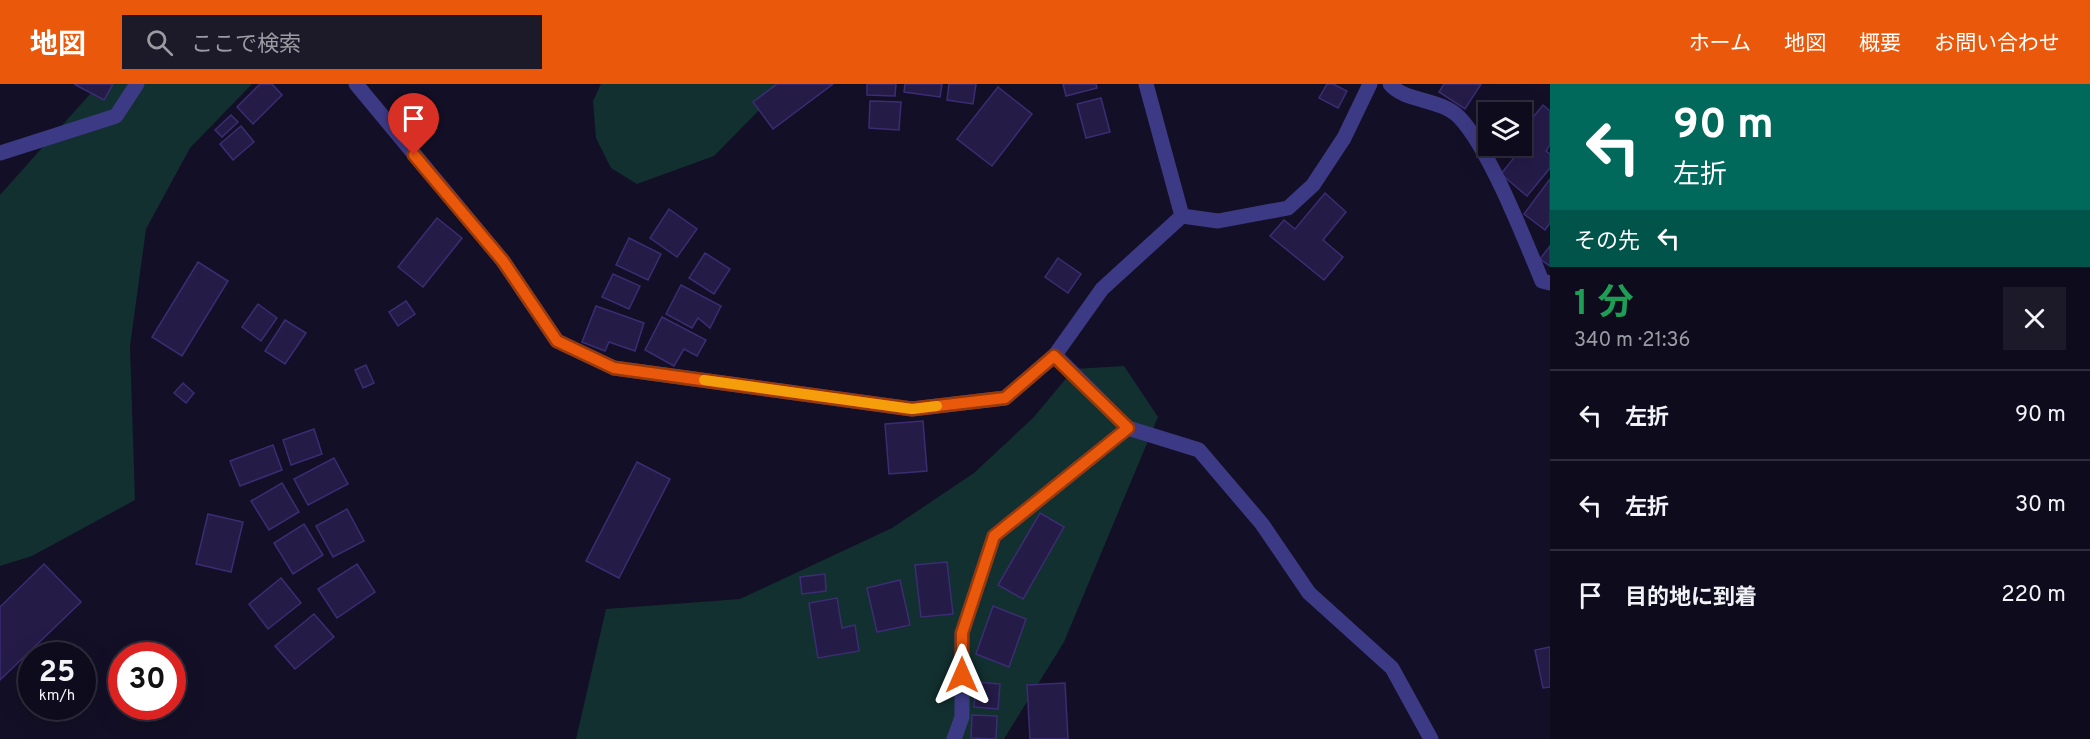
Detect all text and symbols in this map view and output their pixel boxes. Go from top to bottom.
search box [122,15,542,69]
icon: search [143,26,176,59]
text: 地図 [30,28,86,64]
text: ホーム [1689,31,1751,58]
text: 地図 [1784,31,1826,58]
text: 概要 [1859,31,1901,58]
text: お問い合わせ [1934,31,2060,58]
text: ここで検索 [191,32,301,59]
pin [388,93,439,155]
text: 90 m [1673,100,1774,153]
icon: arrive [397,102,430,135]
map controls [1478,102,1532,156]
button: layers [1478,102,1532,156]
icon: left [1574,108,1652,186]
text: 左折 [1673,159,1727,193]
icon: left [1652,222,1685,255]
text: その先 [1574,229,1640,256]
text: 1 分 [1574,282,1633,328]
button: close [2003,287,2066,350]
text: 340 m · 21:36 [1574,328,1691,354]
icon: left [1574,399,1607,432]
text: 90 m [2015,402,2066,429]
text: 左折 [1625,405,1669,432]
icon: left [1574,489,1607,522]
text: 30 m [2015,492,2066,519]
text: 左折 [1625,495,1669,522]
icon: arrive [1574,579,1607,612]
text: 220 m [2001,582,2066,609]
text: 目的地に到着 [1625,585,1757,612]
speed limit sign: 30 [108,642,186,720]
position arrow [930,643,994,707]
text: 25 [39,655,75,692]
text: km/h [39,687,75,706]

